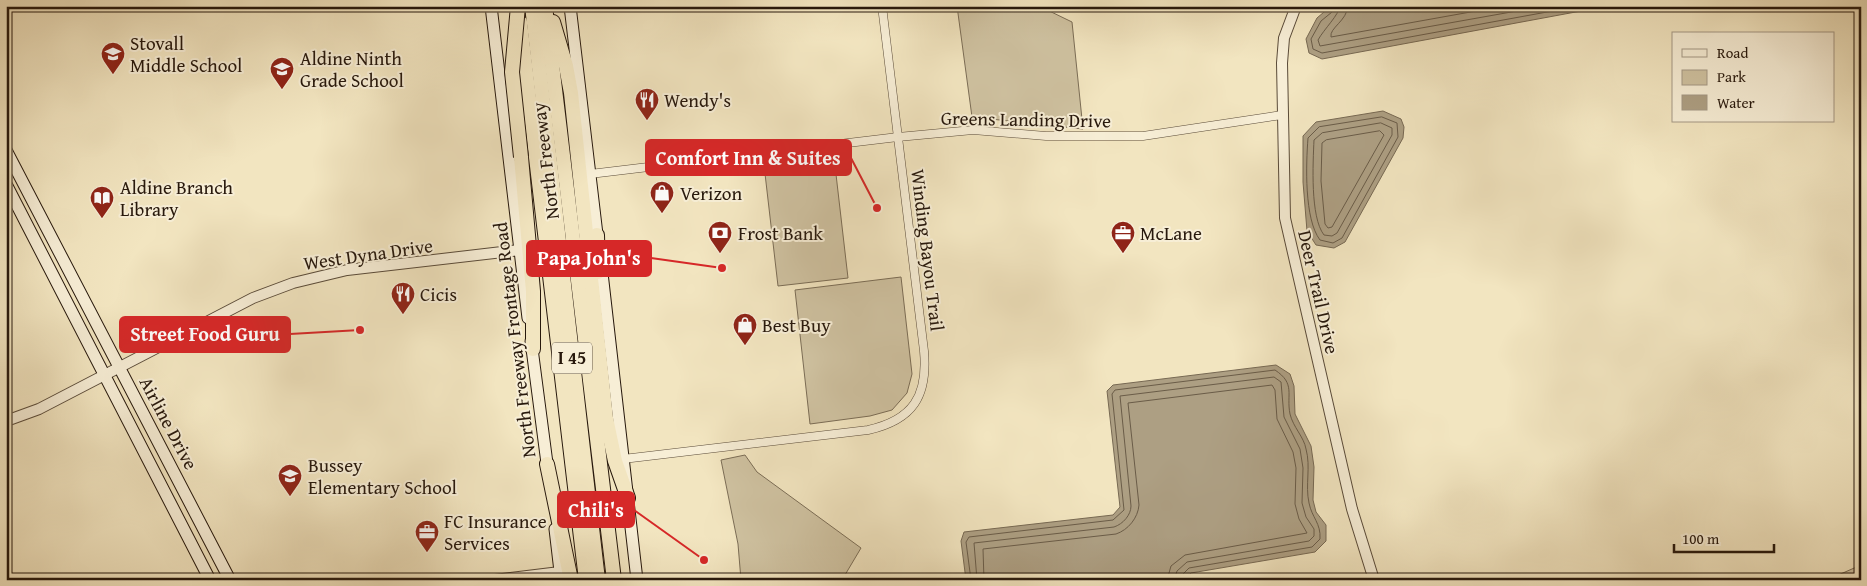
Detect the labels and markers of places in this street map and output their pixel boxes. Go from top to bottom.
place label: Stovall Middle School [130,29,242,79]
school or university icon: Stovall Middle School [100,41,126,75]
place label: Aldine Ninth Grade School [300,44,404,94]
school or university icon: Aldine Ninth Grade School [269,56,295,90]
place label: Wendy's [664,86,731,114]
restaurant icon: Wendy's [634,87,660,121]
callout: Comfort Inn & Suites [646,140,851,175]
place label: Aldine Branch Library [120,173,233,223]
place label: Verizon [680,179,742,207]
shop icon: Verizon [649,180,675,214]
library icon: Aldine Branch Library [89,185,115,219]
place label: Frost Bank [738,219,823,247]
place label: McLane [1140,219,1202,247]
bank icon: Frost Bank [707,220,733,254]
office icon: McLane [1110,220,1136,254]
callout: Papa John's [527,241,651,276]
place label: Cicis [420,280,457,308]
restaurant icon: Cicis [390,281,416,315]
place label: Best Buy [762,311,831,339]
shop icon: Best Buy [732,312,758,346]
callout: Street Food Guru [120,317,290,352]
place label: Bussey Elementary School [308,451,457,501]
school or university icon: Bussey Elementary School [277,463,303,497]
callout: Chili's [558,492,634,527]
place label: FC Insurance Services [444,507,547,557]
office icon: FC Insurance Services [414,519,440,553]

